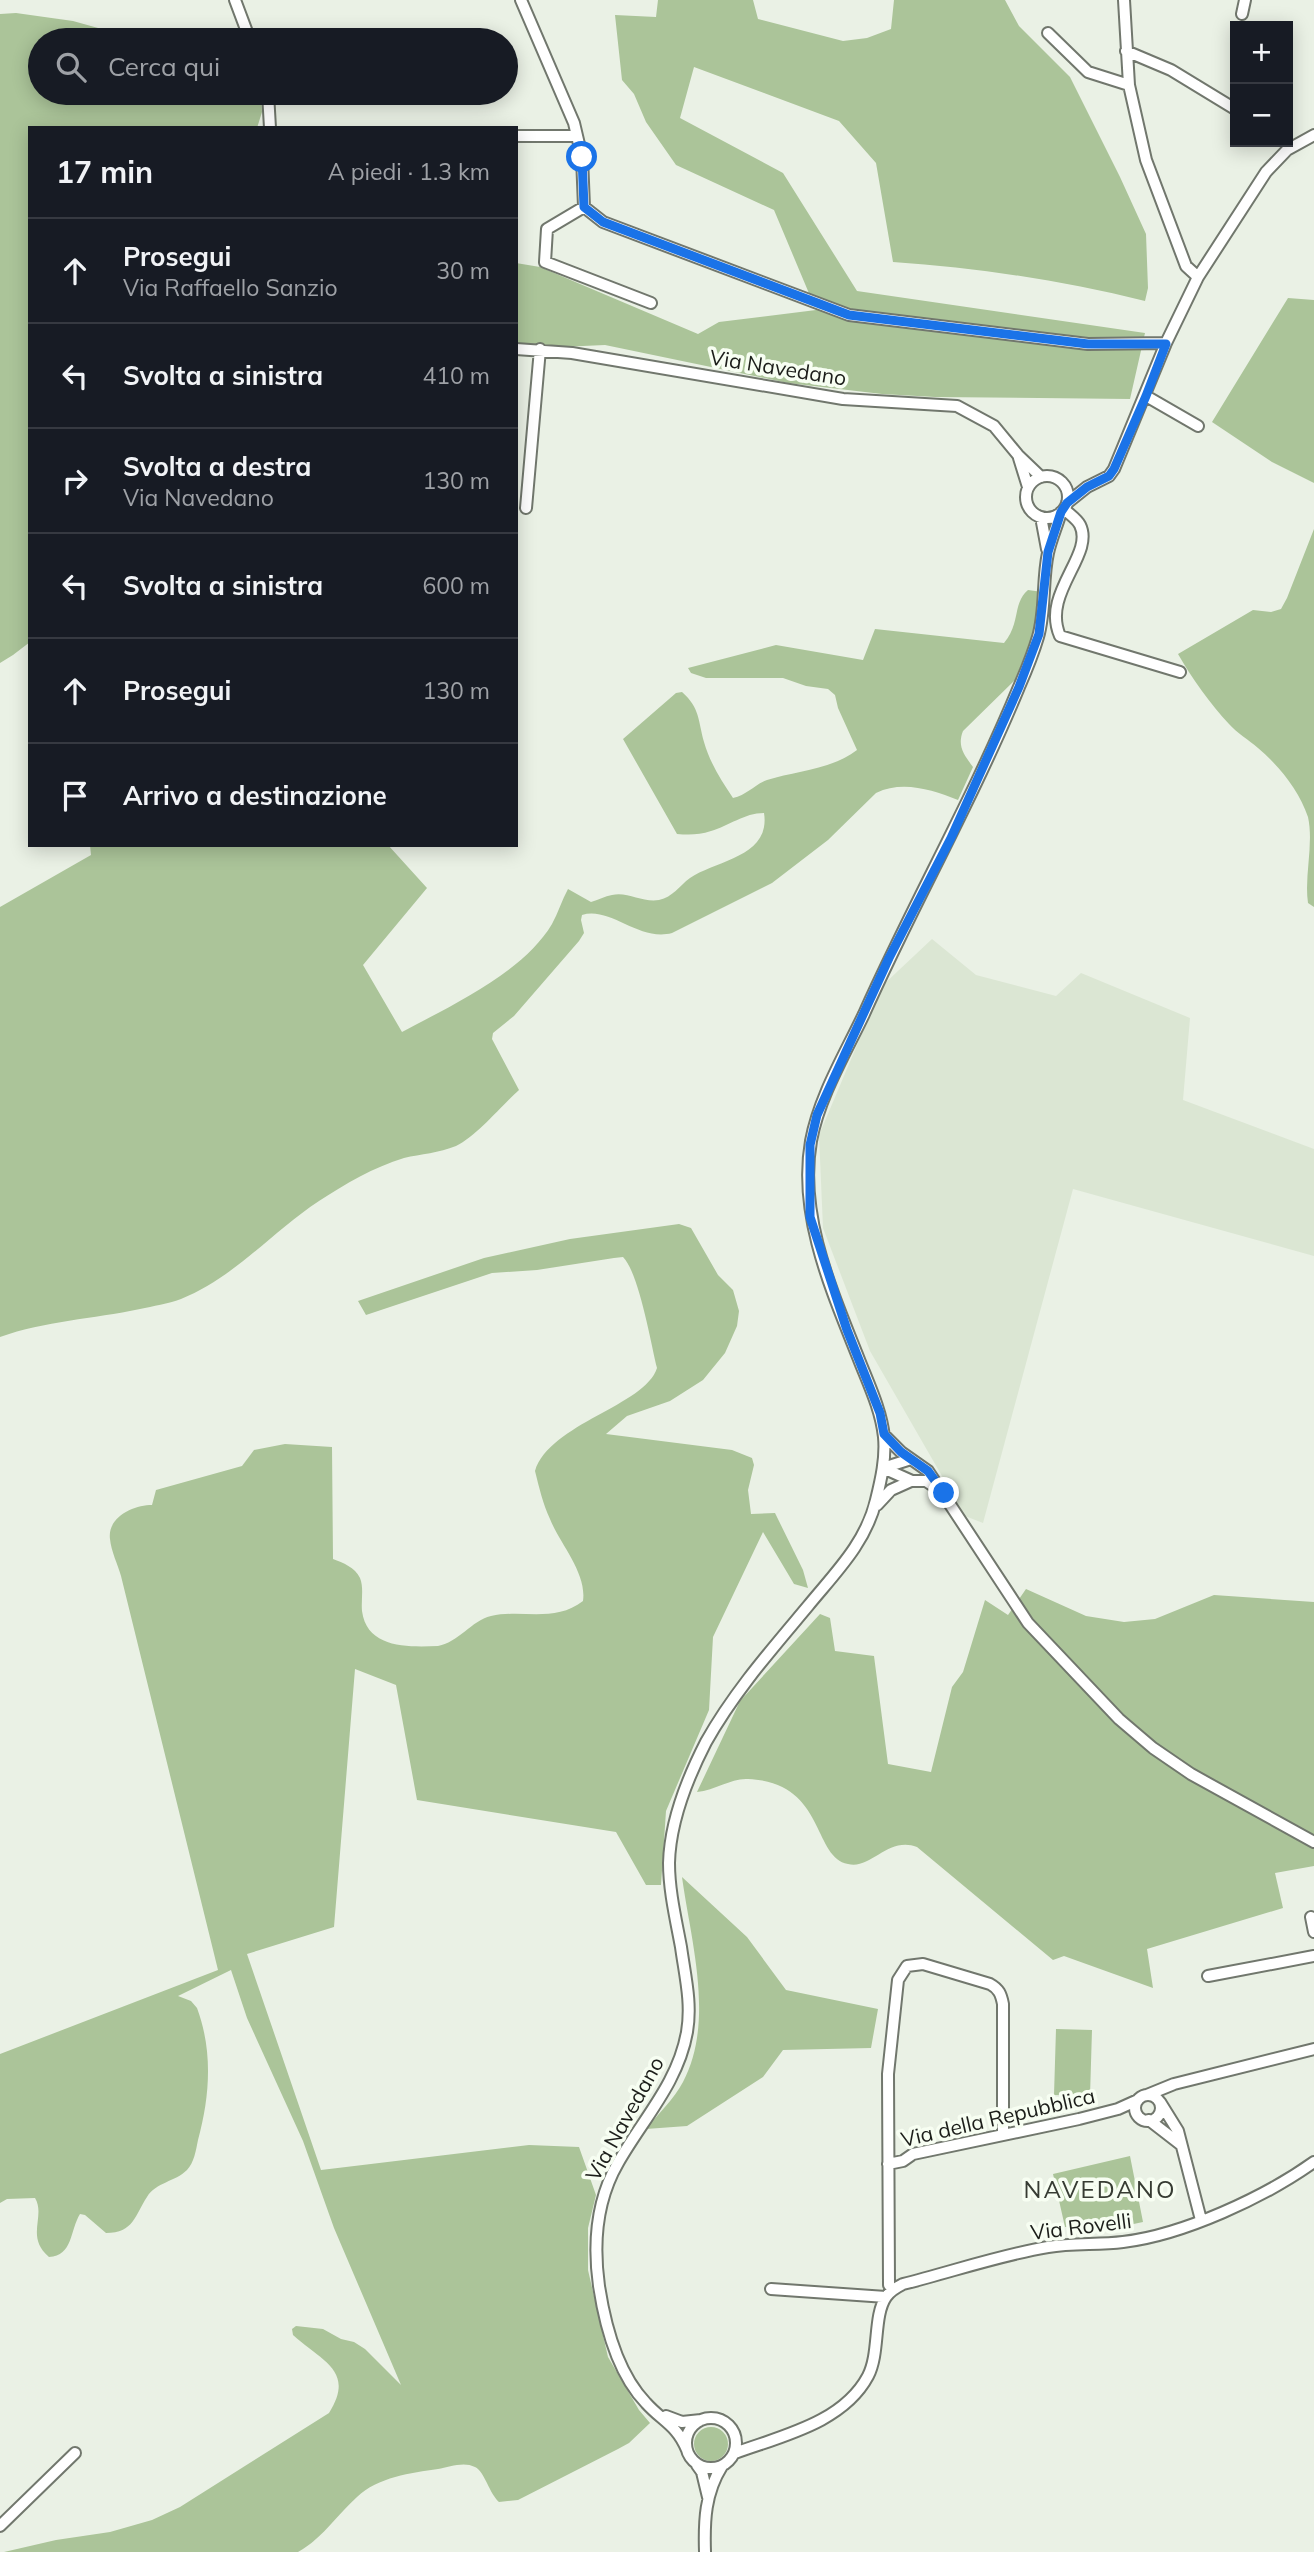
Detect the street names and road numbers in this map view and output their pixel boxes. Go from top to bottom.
street label: Via Navedano [708,343,848,391]
street label: Via Navedano [579,2052,669,2185]
street label: Via della Repubblica [898,2082,1097,2152]
street label: Via Rovelli [1029,2207,1133,2245]

